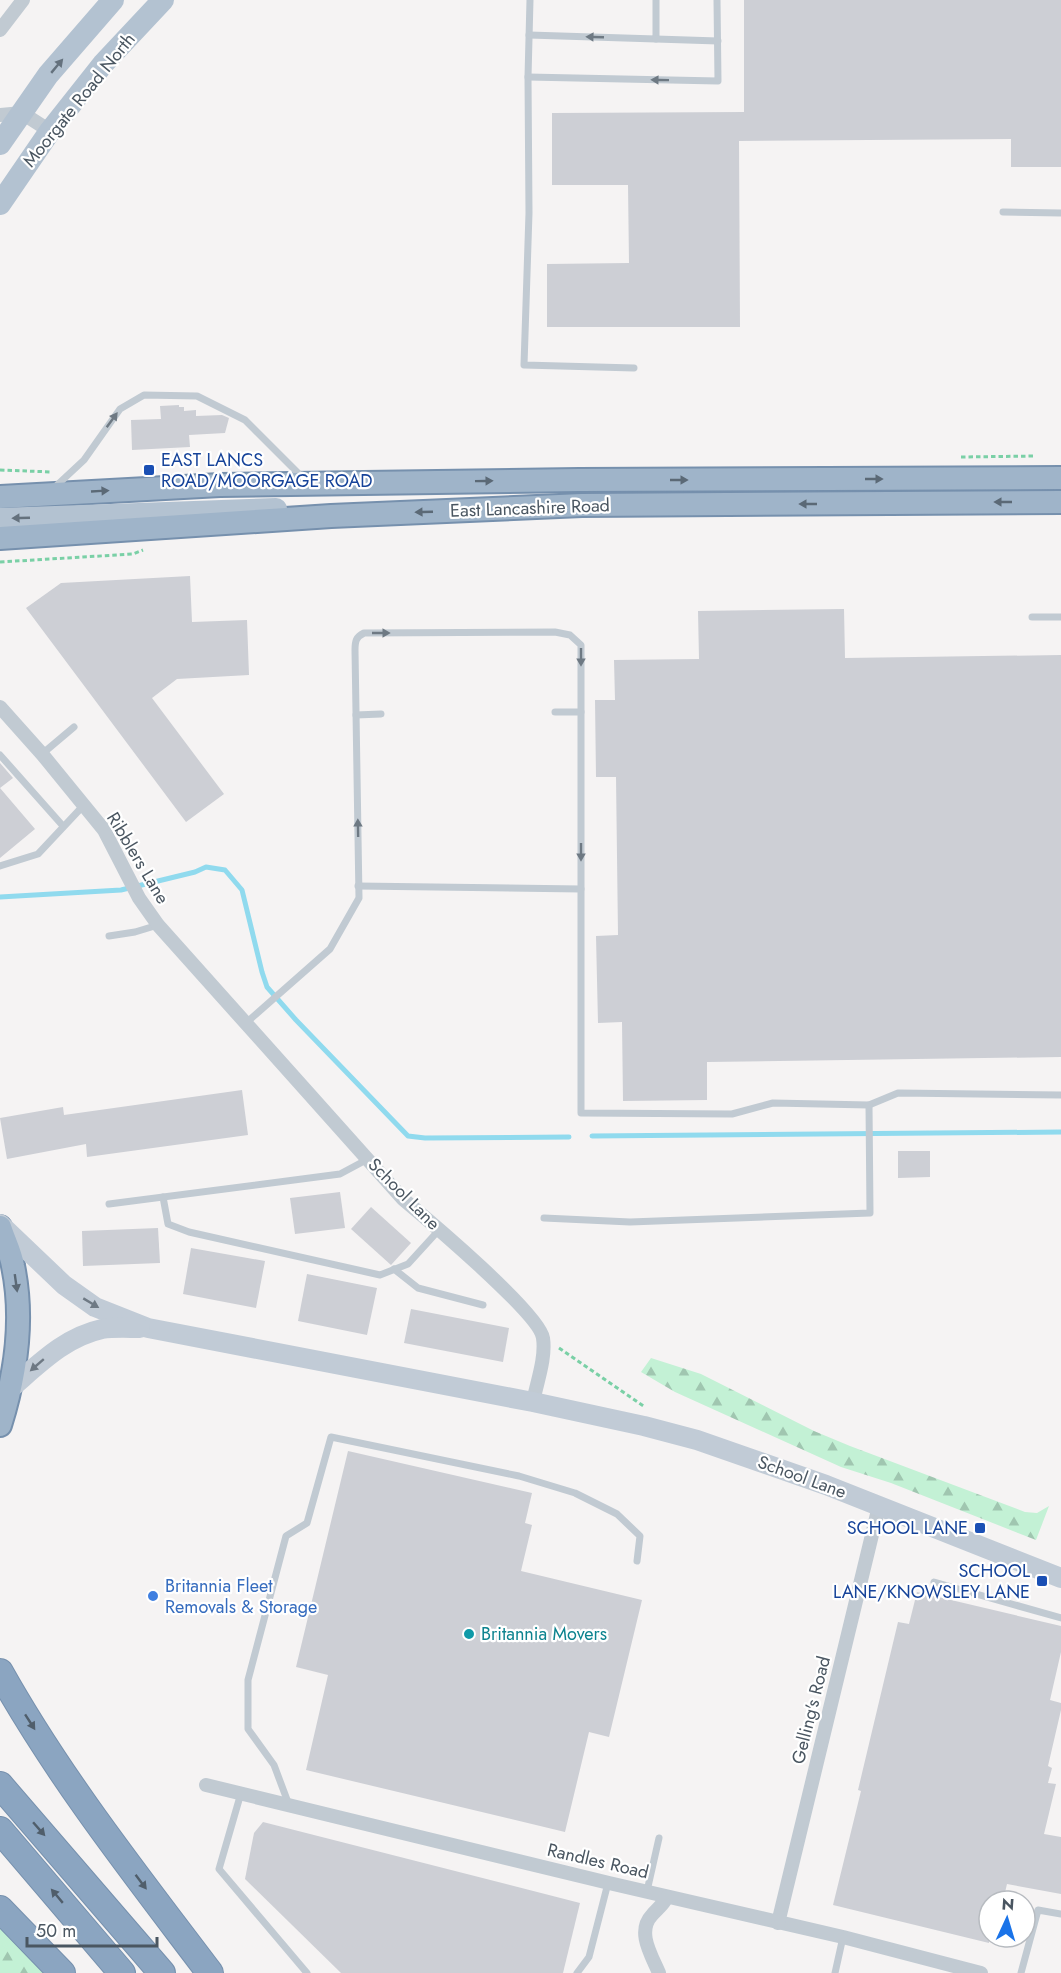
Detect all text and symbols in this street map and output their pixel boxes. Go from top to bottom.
street label: Moorgate Road North [17,27,141,173]
one-way arrow [585,33,604,42]
one-way arrow [50,58,63,74]
one-way arrow [650,75,669,84]
one-way arrow [106,412,118,428]
place label: EAST LANCS ROAD/MOORGAGE ROAD [161,447,373,494]
marker: EAST LANCS ROAD/MOORGAGE ROAD [142,463,156,477]
one-way arrow [865,474,884,484]
one-way arrow [670,475,689,485]
one-way arrow [475,476,494,486]
one-way arrow [91,487,110,496]
street label: East Lancashire Road [450,492,610,524]
one-way arrow [993,497,1012,507]
one-way arrow [798,499,817,509]
one-way arrow [414,508,433,517]
one-way arrow [12,514,31,523]
one-way arrow [371,628,390,638]
one-way arrow [576,647,586,666]
street label: Ribblers Lane [100,807,176,909]
one-way arrow [353,818,362,837]
one-way arrow [576,842,586,861]
street label: School Lane [362,1152,446,1236]
one-way arrow [11,1274,20,1293]
one-way arrow [83,1298,99,1309]
one-way arrow [30,1358,45,1371]
street label: School Lane [754,1449,850,1505]
place label: SCHOOL LANE [847,1515,968,1541]
marker: SCHOOL LANE [973,1521,987,1535]
place label: SCHOOL LANE/KNOWSLEY LANE [833,1558,1030,1605]
place label: Britannia Fleet Removals & Storage [165,1573,317,1620]
marker: SCHOOL LANE/KNOWSLEY LANE [1035,1574,1049,1588]
marker: Britannia Fleet Removals & Storage [146,1589,160,1603]
place label: Britannia Movers [481,1621,607,1647]
marker: Britannia Movers [462,1627,476,1641]
street label: Gelling's Road [785,1653,837,1767]
one-way arrow [24,1714,35,1730]
one-way arrow [32,1821,45,1836]
street label: Randles Road [545,1837,651,1885]
one-way arrow [135,1874,147,1890]
one-way arrow [51,1889,64,1904]
north arrow [977,1889,1037,1949]
text: N [1001,1893,1015,1916]
scale bar [27,1910,158,1948]
text: 50 m [36,1918,76,1944]

